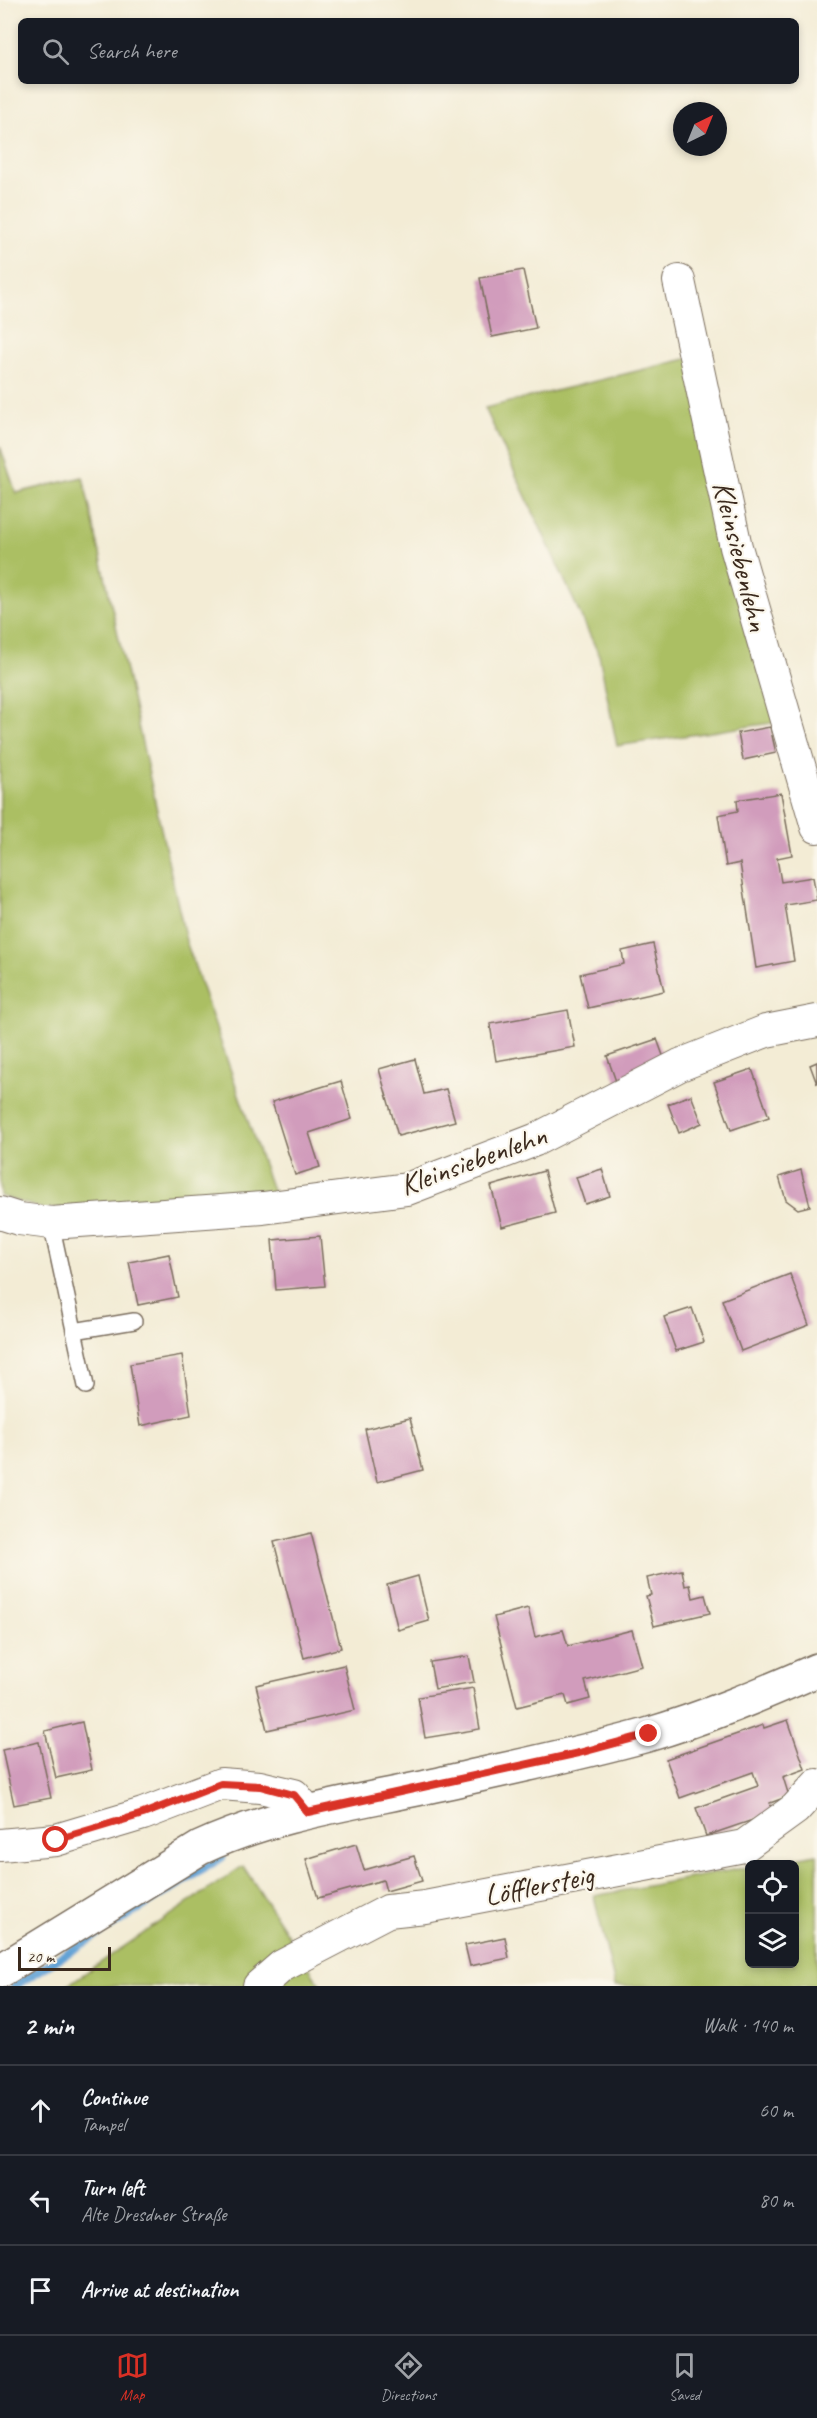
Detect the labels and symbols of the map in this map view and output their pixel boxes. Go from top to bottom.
north arrow [673,102,727,156]
street label: Kleinsiebenlehn [704,477,778,635]
street label: Kleinsiebenlehn [394,1116,552,1204]
route end [635,1720,661,1746]
route start [42,1826,68,1852]
street label: Löfflersteig [481,1856,598,1914]
scale bar [18,1944,111,1972]

